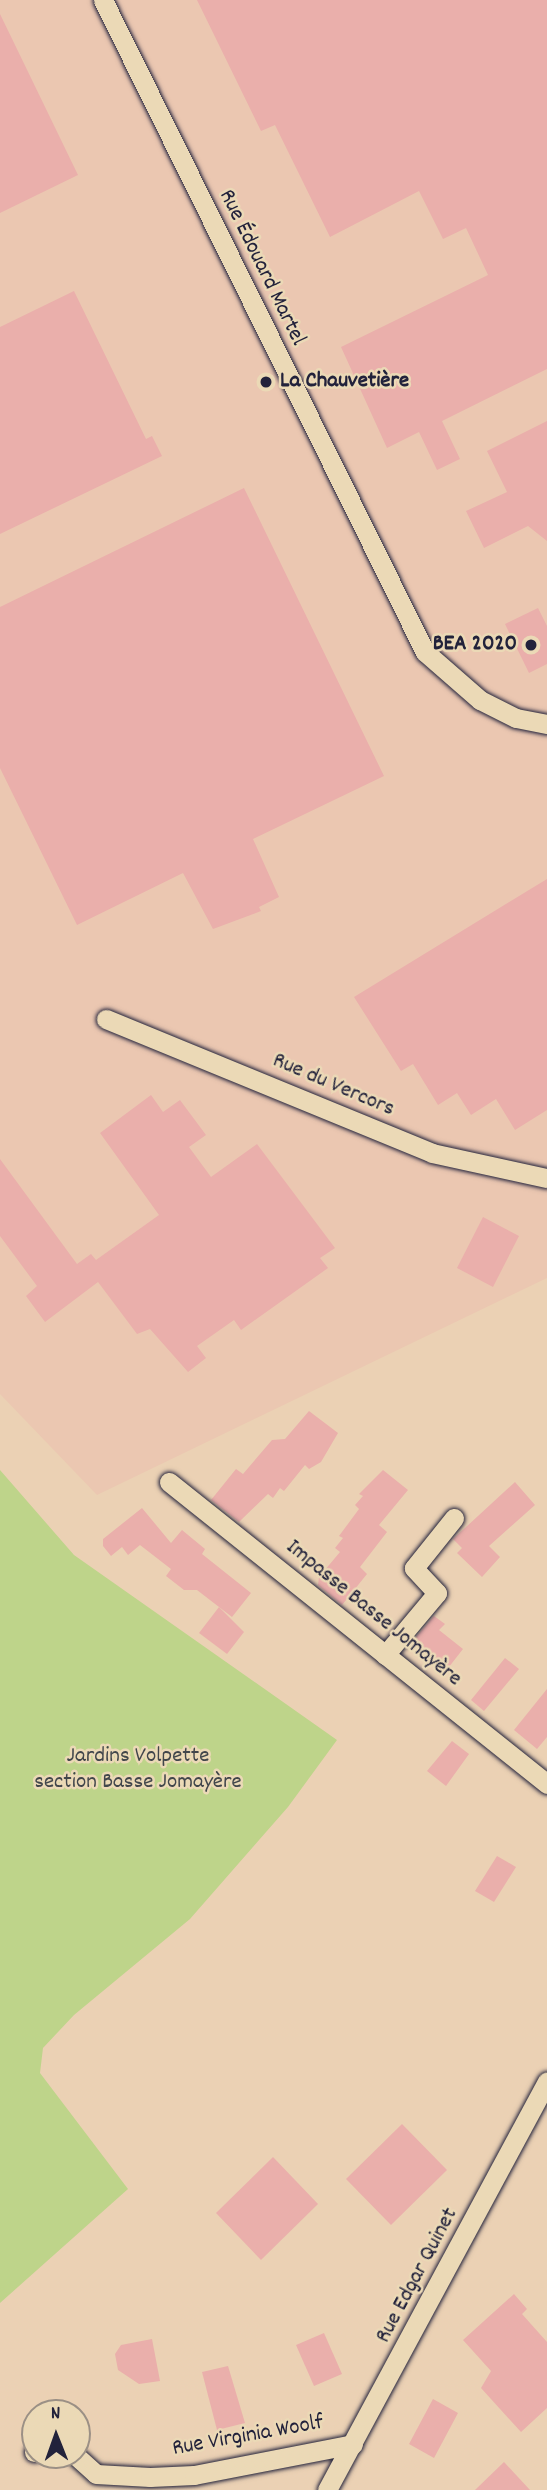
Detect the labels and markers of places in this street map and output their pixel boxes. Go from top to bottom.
place label: La Chauvetière [280,368,409,396]
marker: La Chauvetière [258,374,274,390]
place label: BEA 2020 [433,631,517,659]
marker: BEA 2020 [523,637,539,653]

